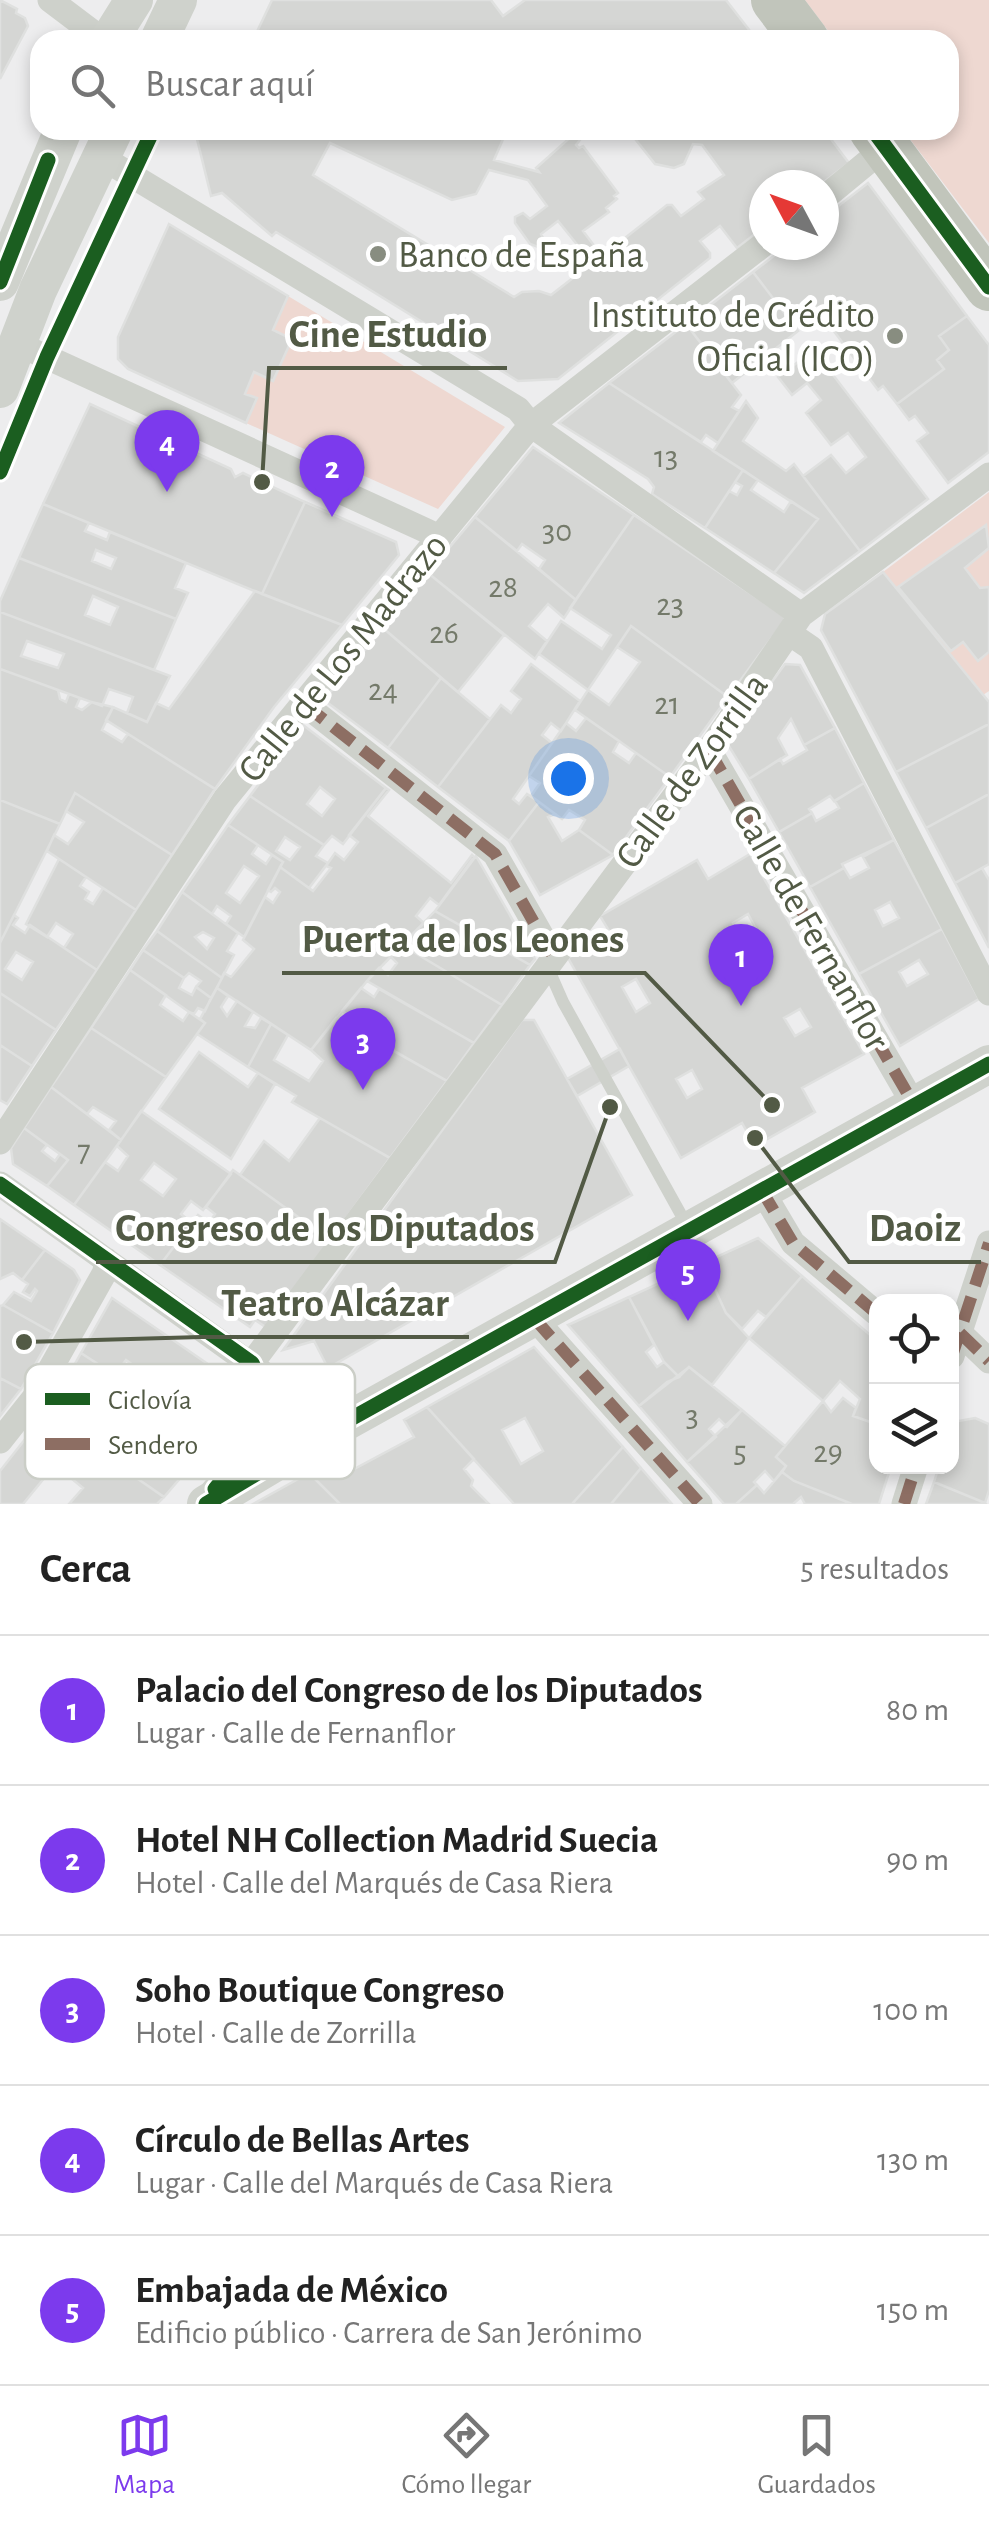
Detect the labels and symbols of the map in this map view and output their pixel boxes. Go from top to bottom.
north arrow [749,170,839,260]
place label: Banco de España [398,237,644,275]
marker: Banco de España [367,243,389,265]
place label: Instituto de Crédito Oficial (ICO) [591,297,875,379]
callout: Cine Estudio [269,298,507,368]
text: Cine Estudio [289,315,487,355]
marker: Instituto de Crédito Oficial (ICO) [884,325,906,347]
pin: 4 [134,410,200,492]
pin: 2 [300,434,364,517]
house number: 13 [654,441,678,473]
house number: 30 [542,515,572,547]
street label: Calle de Los Madrazo [232,527,455,790]
house number: 28 [488,571,518,603]
house number: 23 [656,589,684,621]
house number: 26 [429,617,459,649]
street label: Calle de Zorrilla [609,667,776,876]
house number: 24 [368,674,398,706]
house number: 21 [654,688,680,720]
your location [543,753,594,804]
street label: Calle de Fernanflor [725,799,896,1058]
callout: Puerta de los Leones [282,903,645,973]
text: Puerta de los Leones [302,920,624,960]
pin: 1 [708,924,774,1006]
pin: 3 [330,1008,396,1090]
house number: 7 [77,1135,91,1167]
callout: Congreso de los Diputados [96,1192,555,1262]
callout: Daoiz [849,1192,981,1262]
text: Congreso de los Diputados [115,1209,535,1249]
text: Daoiz [869,1209,961,1249]
pin: 5 [656,1238,720,1321]
callout: Teatro Alcázar [201,1267,469,1337]
text: Teatro Alcázar [221,1284,449,1324]
legend [25,1364,355,1479]
text: Ciclovía [108,1387,192,1415]
house number: 3 [685,1400,699,1432]
text: Sendero [108,1432,198,1460]
house number: 5 [733,1436,747,1468]
house number: 29 [813,1436,843,1468]

